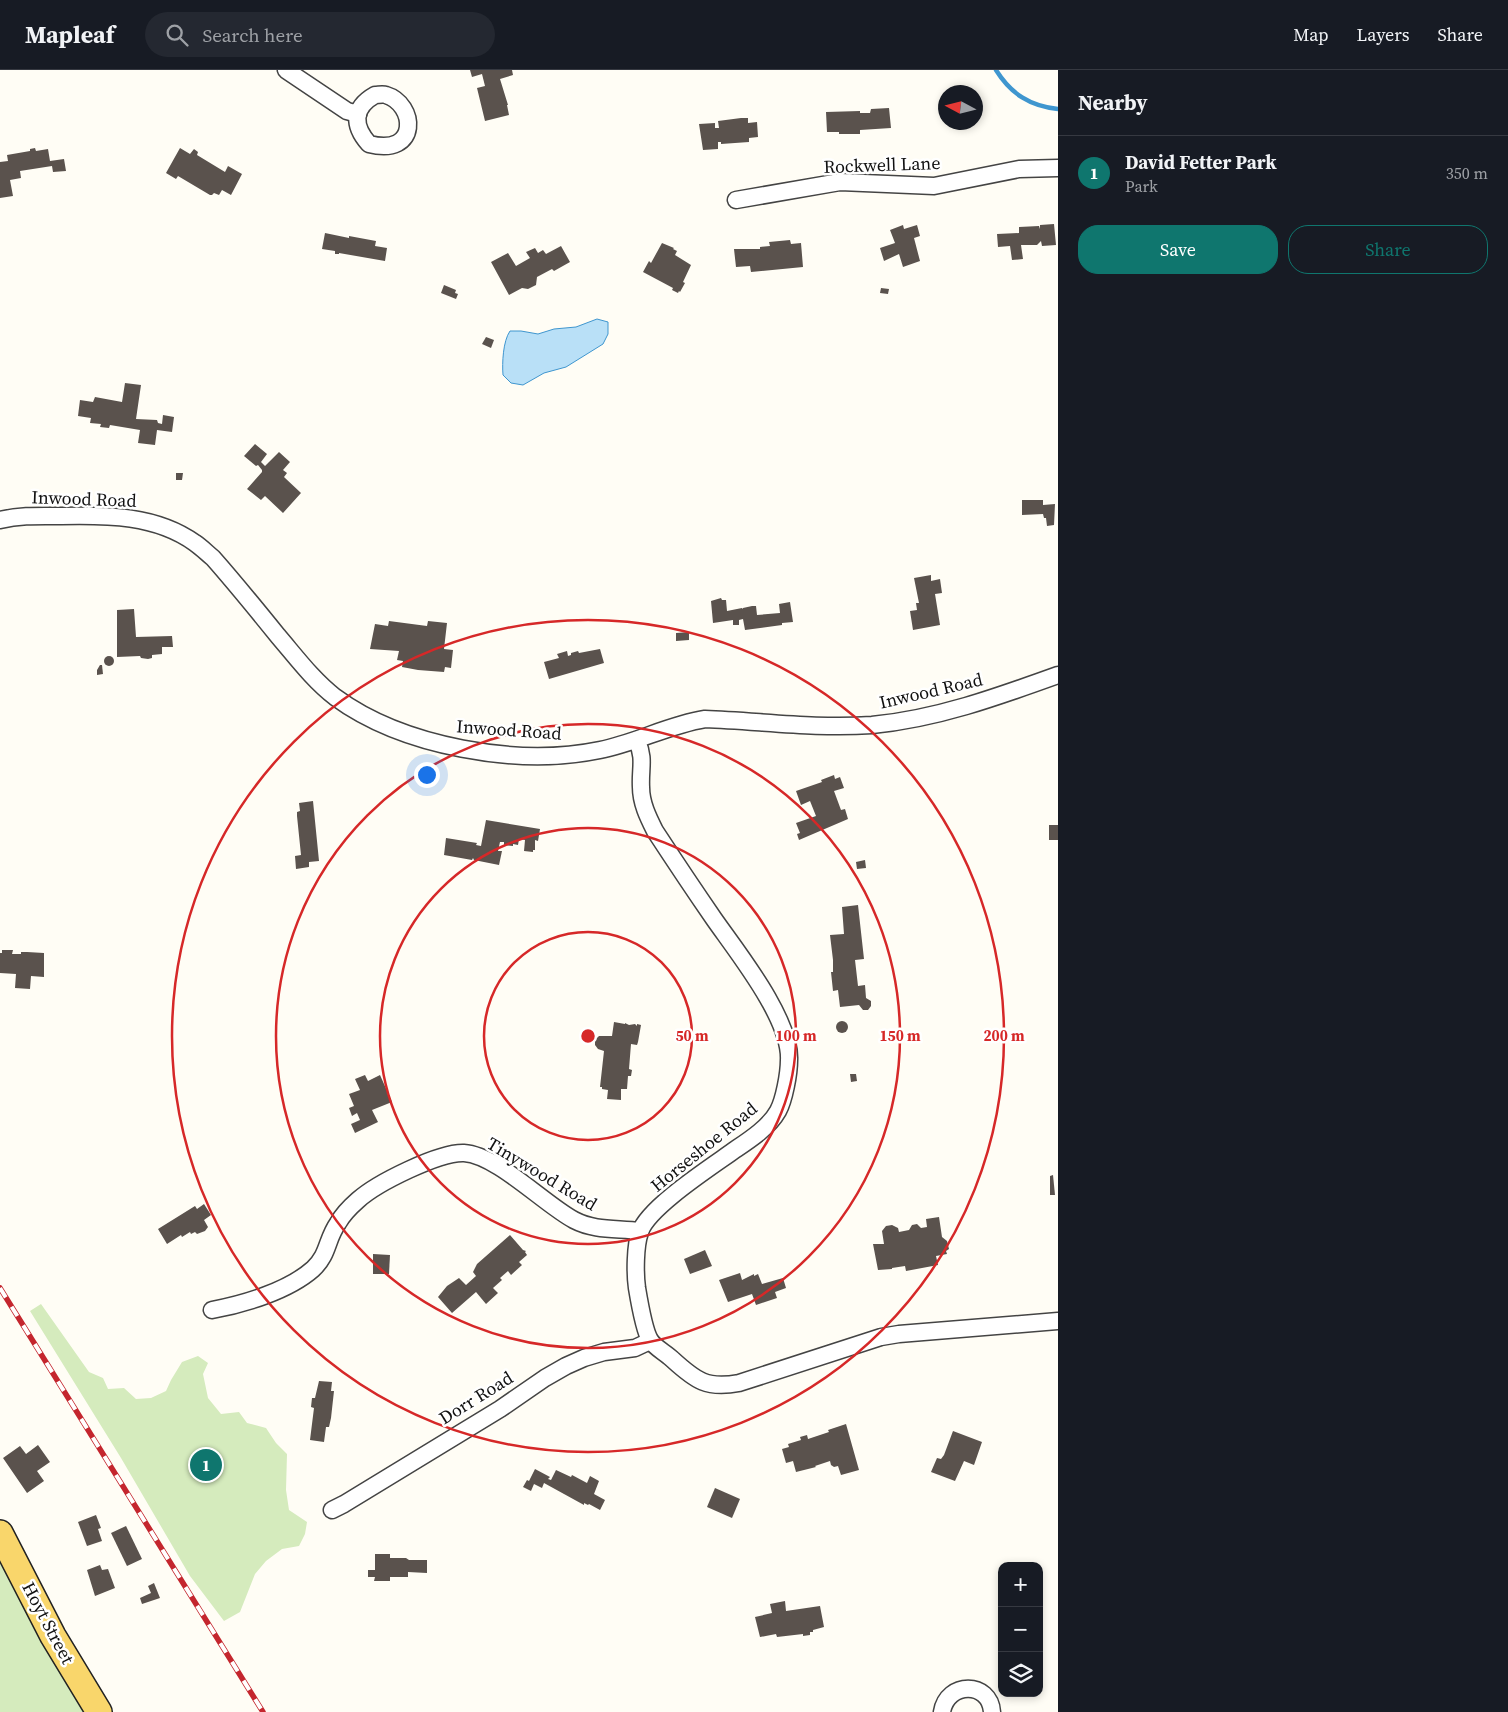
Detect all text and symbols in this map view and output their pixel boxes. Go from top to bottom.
search box [145,12,495,57]
text: Mapleaf [25,18,115,51]
icon: search [163,21,191,49]
text: Search here [203,22,303,48]
text: Map [1293,22,1328,47]
text: Layers [1356,22,1409,47]
text: Share [1437,22,1483,47]
north arrow [938,85,983,130]
text: Nearby [1078,88,1148,117]
text: David Fetter Park [1125,149,1277,175]
street label: Rockwell Lane [823,150,941,179]
text: 1 [1090,162,1098,184]
text: 350 m [1446,162,1488,184]
text: Park [1125,175,1158,197]
button: Save [1078,225,1278,274]
button: Share [1288,225,1488,274]
street label: Inwood Road [31,484,137,513]
street label: Inwood Road [877,666,985,715]
street label: Inwood Road [456,713,562,746]
your location [414,762,440,788]
text: 50 m [675,1025,709,1046]
text: 100 m [775,1025,817,1046]
text: 150 m [879,1025,921,1046]
text: 200 m [983,1025,1025,1046]
centre of rings [579,1027,597,1045]
street label: Horseshoe Road [645,1096,762,1197]
street label: Tinywood Road [483,1131,602,1216]
street label: Dorr Road [434,1365,518,1430]
pin: 1 [190,1446,222,1484]
map controls [998,1562,1043,1697]
button: + [998,1562,1043,1607]
street label: Hoyt Street [16,1577,81,1668]
button: − [998,1607,1043,1652]
button: layers [998,1652,1043,1697]

